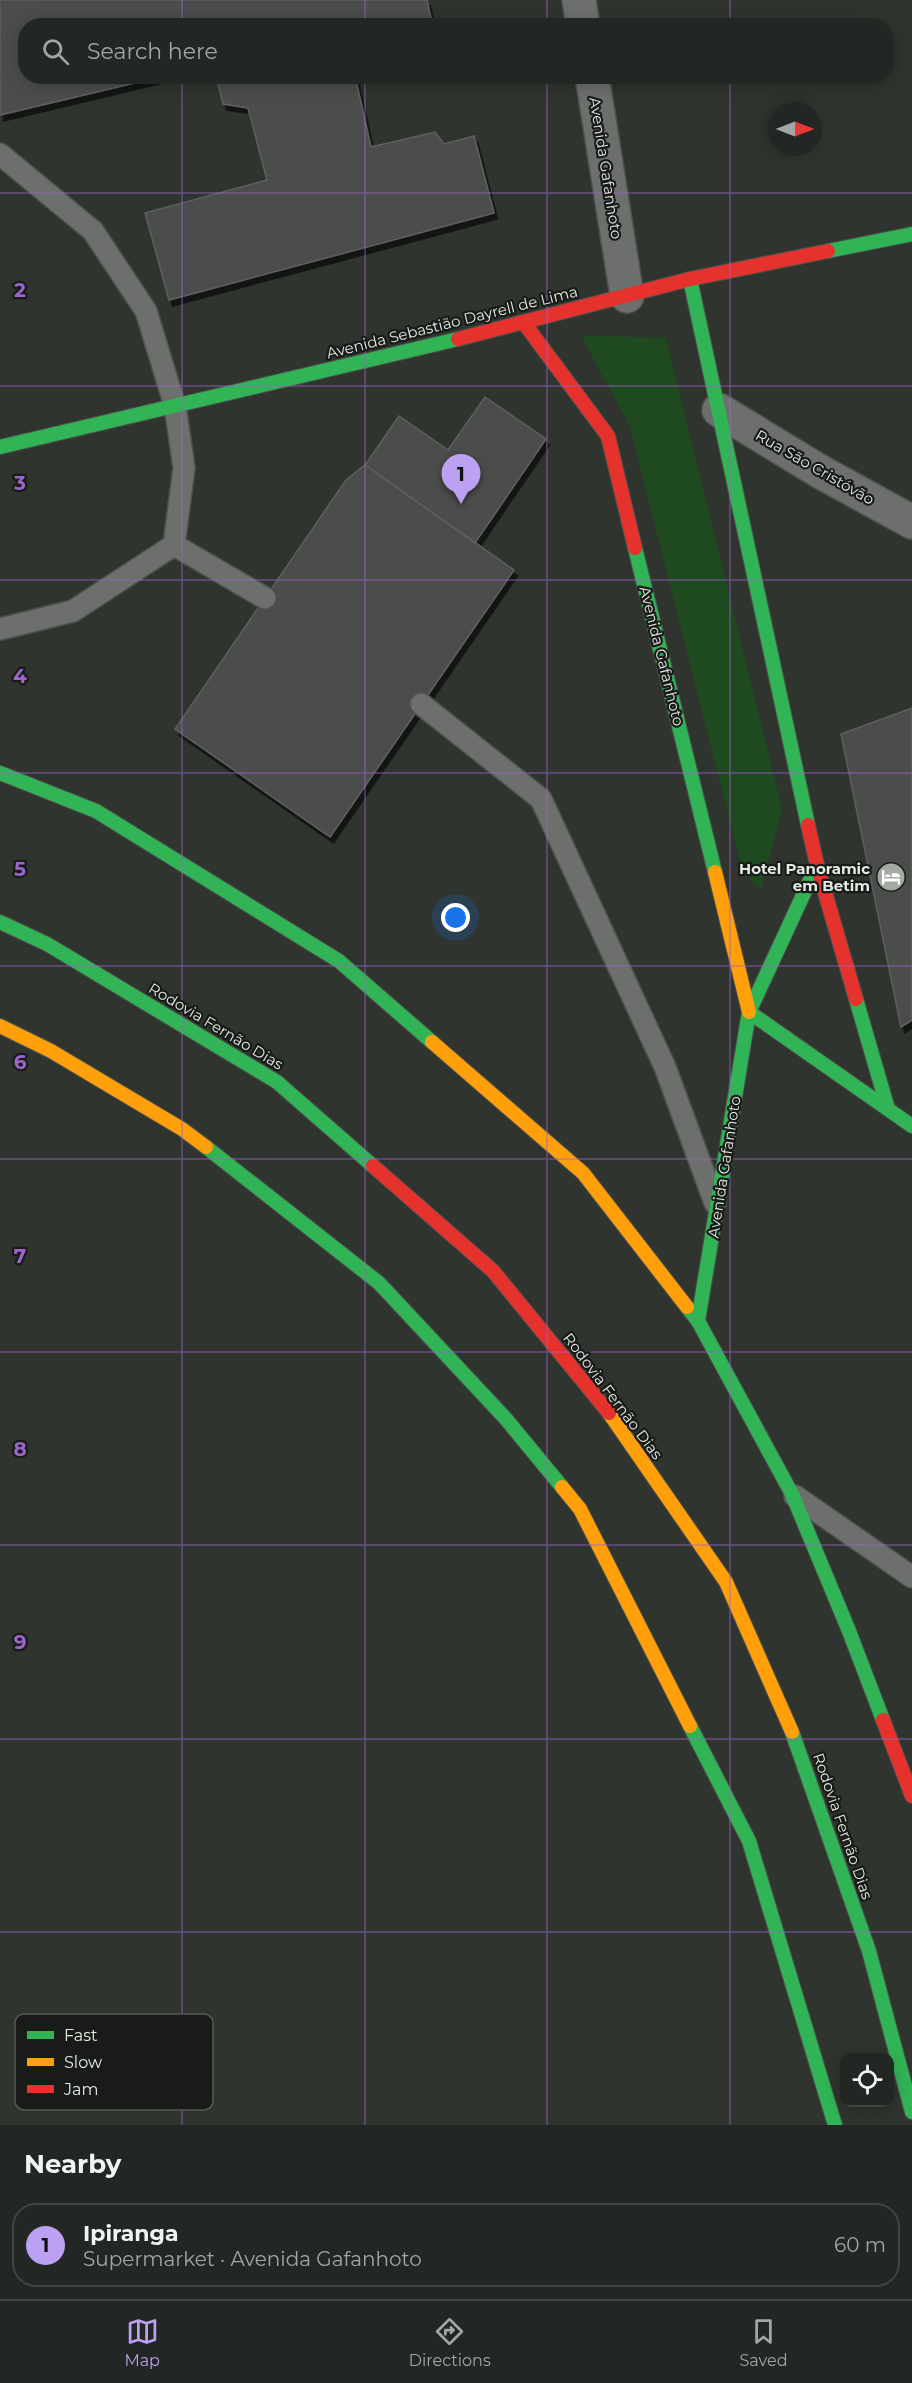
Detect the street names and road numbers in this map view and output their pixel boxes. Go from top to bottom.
street label: Avenida Gafanhoto [585,96,627,240]
street label: Avenida Sebastião Dayrell de Lima [324,282,580,362]
street label: Rua São Cristóvão [752,425,878,509]
street label: Avenida Gafanhoto [635,584,689,728]
street label: Rodovia Fernão Dias [145,978,287,1074]
street label: Avenida Gafanhoto [703,1095,745,1239]
street label: Rodovia Fernão Dias [559,1329,667,1463]
street label: Rodovia Fernão Dias [809,1750,877,1902]

